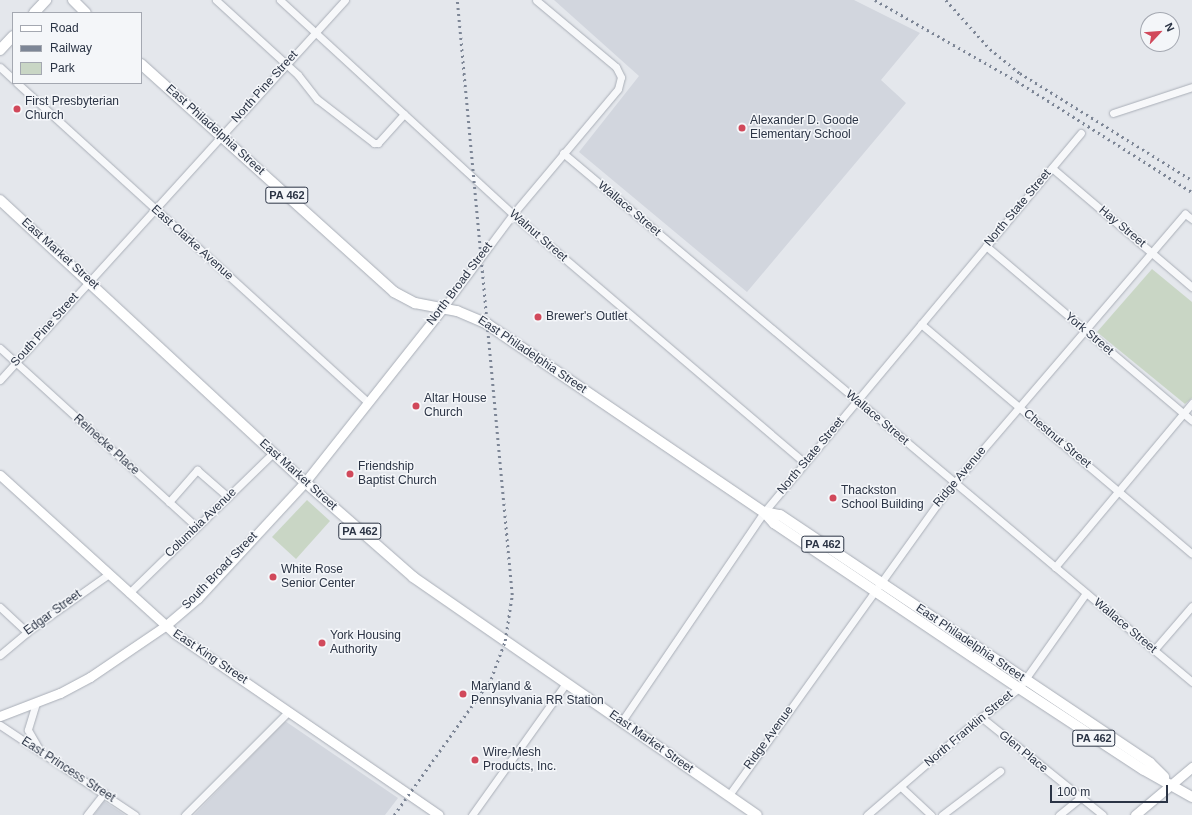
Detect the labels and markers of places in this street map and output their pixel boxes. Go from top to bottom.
place label: First Presbyterian Church [25,95,119,123]
marker: First Presbyterian Church [12,104,22,114]
place label: Alexander D. Goode Elementary School [750,114,859,142]
marker: Alexander D. Goode Elementary School [737,123,747,133]
place label: Brewer's Outlet [546,310,628,324]
marker: Brewer's Outlet [533,312,543,322]
place label: Altar House Church [424,392,487,420]
marker: Altar House Church [411,401,421,411]
place label: Friendship Baptist Church [358,460,437,488]
marker: Friendship Baptist Church [345,469,355,479]
place label: Thackston School Building [841,484,924,512]
marker: Thackston School Building [828,493,838,503]
place label: White Rose Senior Center [281,563,355,591]
marker: White Rose Senior Center [268,572,278,582]
place label: York Housing Authority [330,629,401,657]
marker: York Housing Authority [317,638,327,648]
place label: Maryland & Pennsylvania RR Station [471,680,604,708]
marker: Maryland & Pennsylvania RR Station [458,689,468,699]
place label: Wire-Mesh Products, Inc. [483,746,556,774]
marker: Wire-Mesh Products, Inc. [470,755,480,765]

